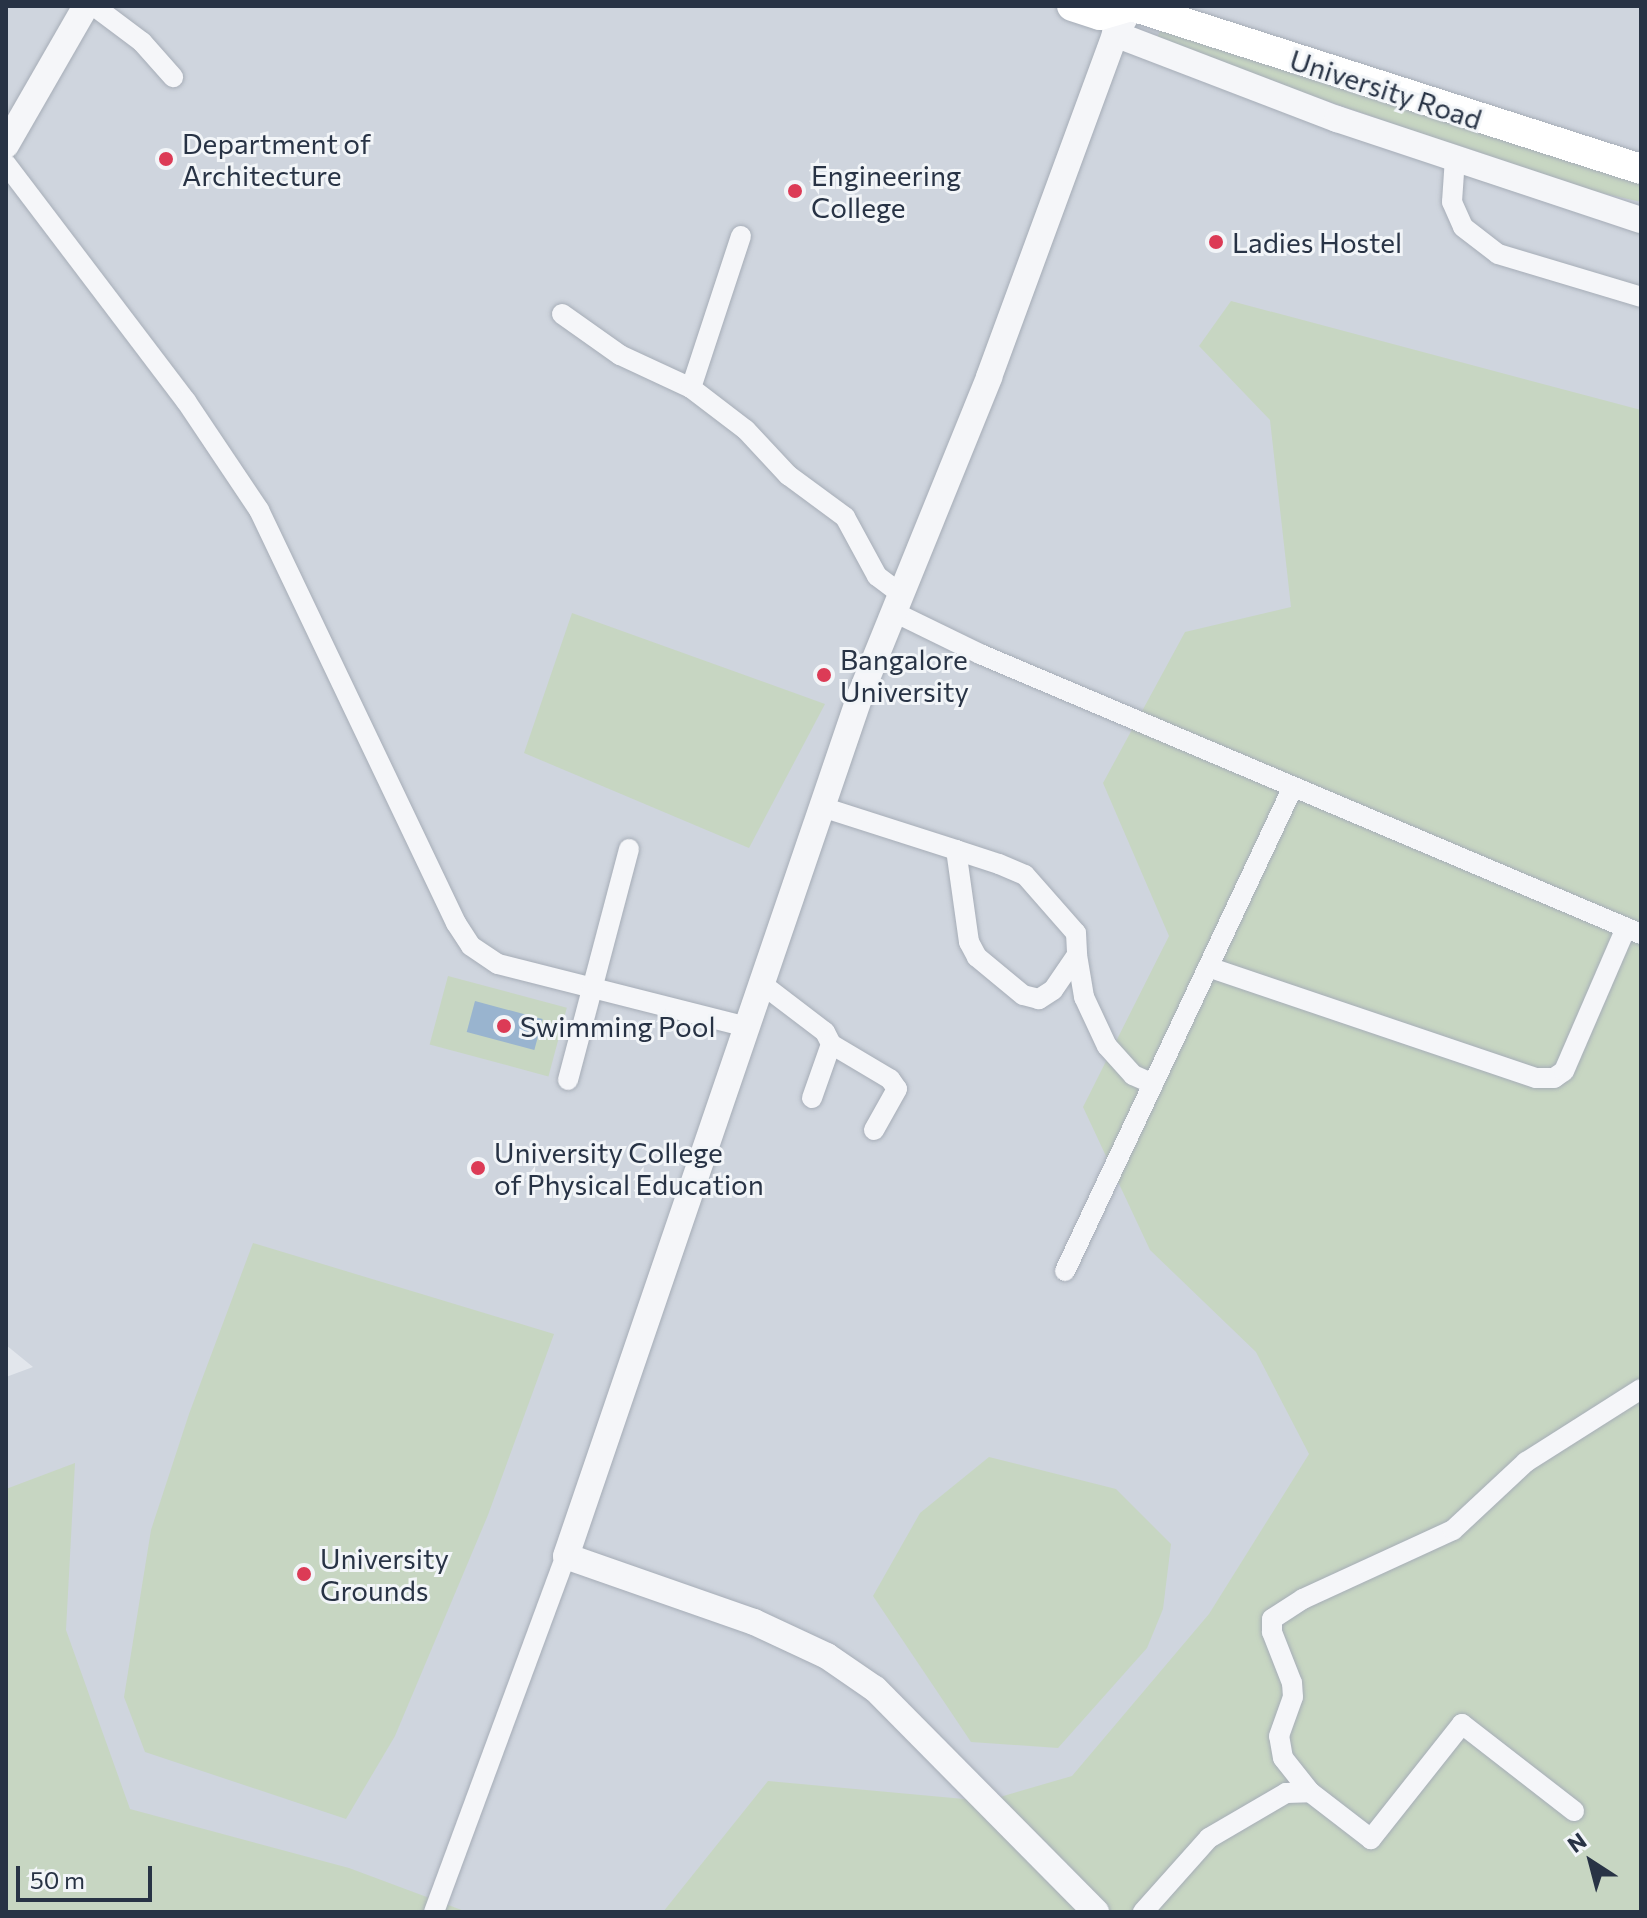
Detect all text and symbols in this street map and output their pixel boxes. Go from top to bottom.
street label: University Road [1286,42,1486,136]
place label: Department of Architecture [182,126,371,192]
marker: Department of Architecture [157,150,175,168]
place label: Engineering College [811,158,961,224]
marker: Engineering College [786,182,804,200]
place label: Ladies Hostel [1232,225,1402,259]
marker: Ladies Hostel [1207,233,1225,251]
place label: Bangalore University [840,642,969,708]
marker: Bangalore University [815,666,833,684]
place label: Swimming Pool [520,1009,716,1043]
marker: Swimming Pool [495,1017,513,1035]
place label: University College of Physical Education [494,1135,764,1201]
marker: University College of Physical Education [469,1159,487,1177]
place label: University Grounds [320,1541,449,1607]
marker: University Grounds [295,1565,313,1583]
north arrow [1551,1822,1631,1902]
text: N [1562,1826,1591,1858]
scale bar [20,1850,156,1900]
text: 50 m [30,1865,85,1894]

